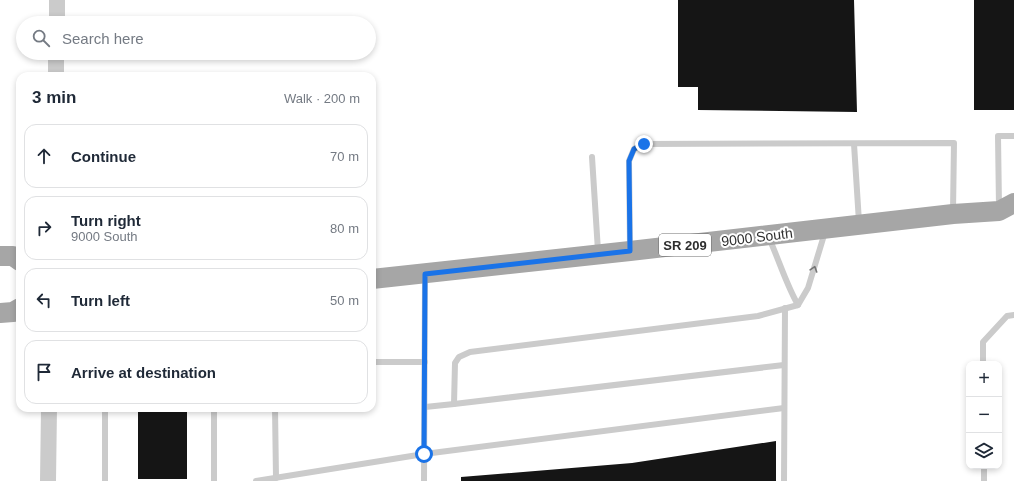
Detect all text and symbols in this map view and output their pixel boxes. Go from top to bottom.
search box [16,16,376,60]
icon: search [30,27,52,49]
text: Search here [62,30,144,47]
text: 3 min [32,88,76,107]
text: Walk · 200 m [284,91,360,106]
route end [635,135,653,153]
icon: ahead [33,145,55,167]
text: Continue [71,148,136,165]
text: 70 m [330,149,359,164]
text: Turn right [71,212,141,229]
icon: right [33,217,55,239]
text: 80 m [330,221,359,236]
street label: 9000 South [720,225,794,249]
text: 9000 South [71,229,138,244]
road number: SR 209 [659,234,711,256]
one-way arrow [809,266,817,273]
icon: left [33,289,55,311]
text: Turn left [71,292,130,309]
text: 50 m [330,293,359,308]
icon: arrive [33,361,55,383]
map controls [966,361,1002,469]
button: + [966,361,1002,397]
text: Arrive at destination [71,364,216,381]
button: − [966,397,1002,433]
button: layers [966,433,1002,469]
route start [415,445,433,463]

